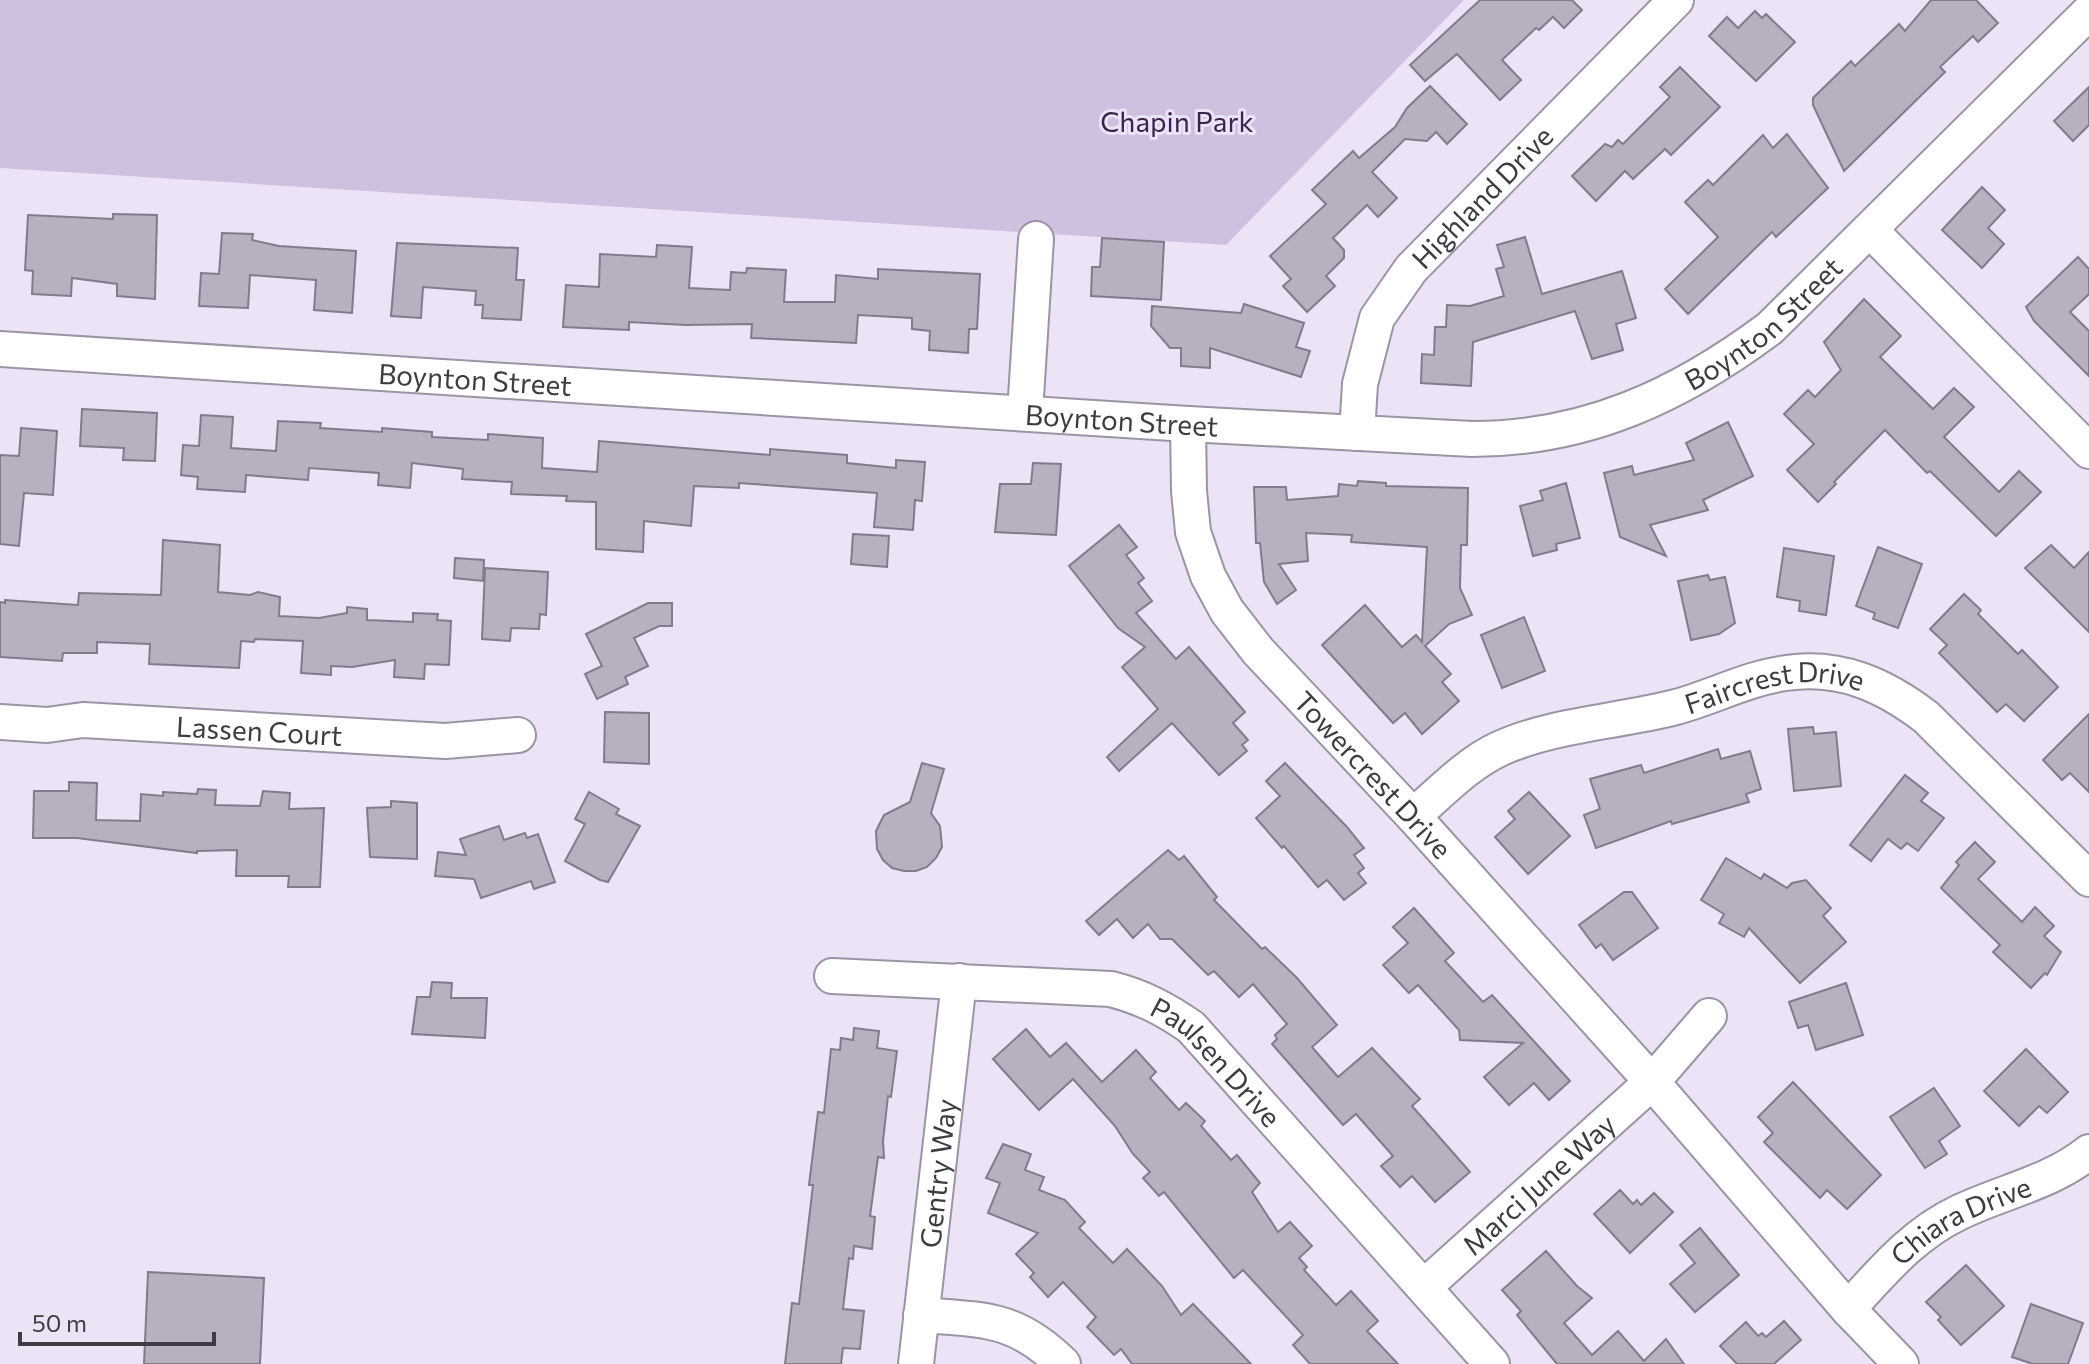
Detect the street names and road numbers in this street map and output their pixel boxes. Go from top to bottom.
street label: Highland Drive [1404,119,1560,275]
street label: Boynton Street [1678,250,1849,397]
street label: Boynton Street [377,356,573,402]
street label: Boynton Street [1024,397,1219,443]
street label: Faircrest Drive [1680,654,1869,720]
street label: Towercrest Drive [1287,684,1459,865]
street label: Lassen Court [175,708,343,752]
street label: Paulsen Drive [1145,989,1289,1133]
street label: Gentry Way [912,1097,963,1250]
street label: Marci June Way [1455,1106,1622,1262]
street label: Chiara Drive [1883,1169,2035,1272]

